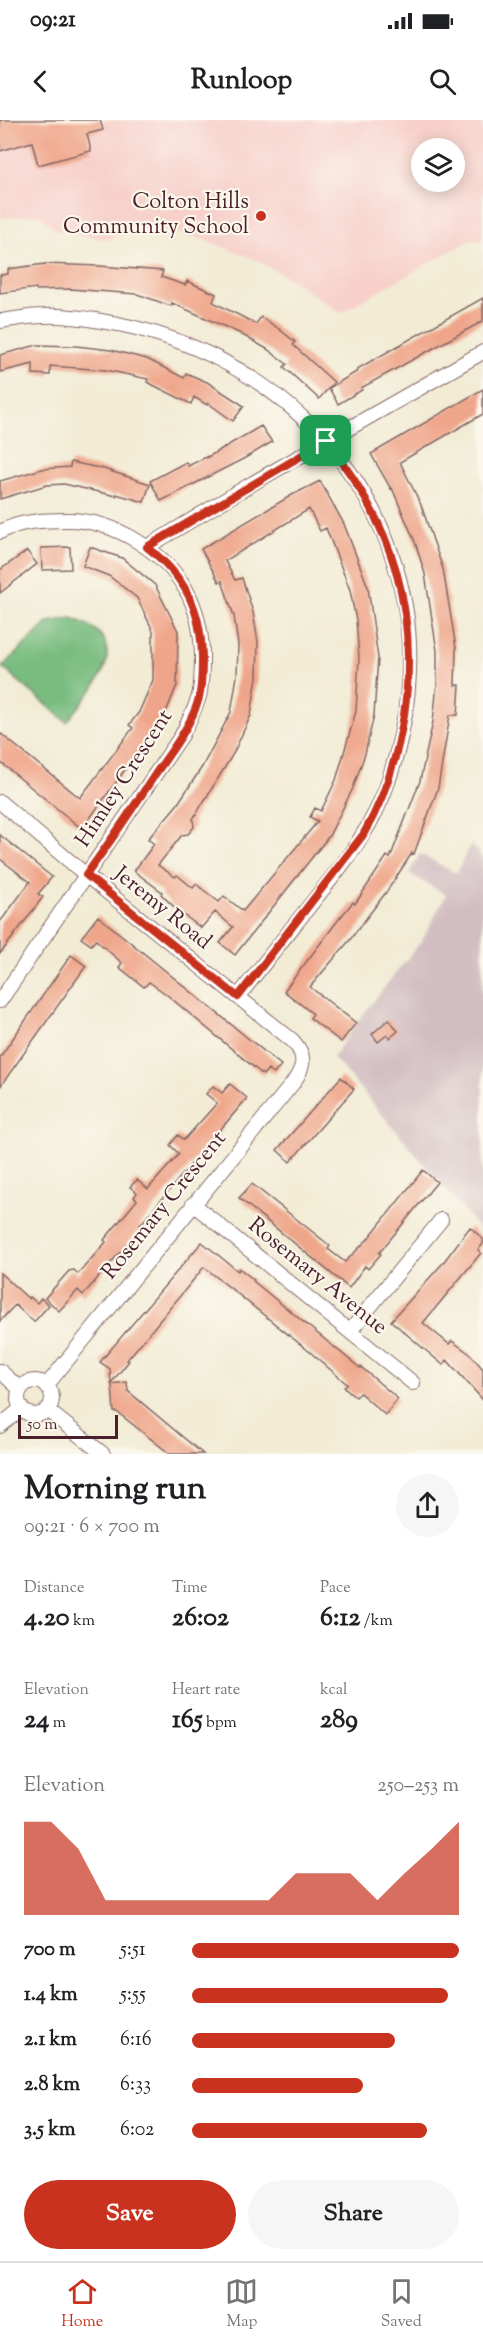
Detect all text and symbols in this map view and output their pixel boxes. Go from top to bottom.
text: 09:21 [30,5,76,37]
text: Runloop [191,62,292,101]
icon: back [24,65,57,98]
icon: search [426,65,459,98]
map controls [411,138,465,192]
button: layers [411,138,465,192]
place label: Colton Hills Community School [63,187,249,244]
marker: Colton Hills Community School [254,209,268,223]
pin [300,415,351,466]
icon: arrive [309,424,342,457]
street label: Himley Crescent [68,703,182,854]
street label: Jeremy Road [105,859,218,958]
street label: Rosemary Crescent [95,1124,235,1287]
street label: Rosemary Avenue [240,1211,394,1343]
scale bar [18,1412,118,1440]
text: 50 m [27,1414,58,1437]
text: Morning run [24,1466,206,1514]
button: share [396,1474,459,1537]
text: 09:21 · 6 × 700 m [24,1513,160,1542]
text: Distance [24,1577,84,1600]
text: Time [172,1577,208,1600]
text: Pace [320,1577,351,1600]
text: 4.20 [24,1600,70,1637]
text: 26:02 [172,1600,229,1637]
text: 6:12 [320,1600,360,1637]
text: km [70,1610,95,1633]
text: /km [360,1610,393,1633]
text: Elevation [24,1679,89,1702]
text: Heart rate [172,1679,240,1702]
text: kcal [320,1679,348,1702]
text: 24 [24,1702,49,1739]
text: 165 [172,1702,203,1739]
text: 289 [320,1702,358,1739]
text: m [49,1712,66,1735]
text: bpm [203,1712,237,1735]
text: Elevation [24,1772,105,1801]
text: 250–253 m [377,1772,459,1801]
text: 700 m [24,1936,76,1965]
text: 5:51 [120,1936,146,1965]
text: 1.4 km [24,1981,78,2010]
text: 5:55 [120,1981,146,2010]
text: 2.1 km [24,2026,77,2055]
text: 6:16 [120,2026,152,2055]
text: 2.8 km [24,2071,80,2100]
text: 6:33 [120,2071,151,2100]
text: 3.5 km [24,2116,76,2145]
text: 6:02 [120,2116,154,2145]
button: Save [24,2180,236,2249]
button: Share [248,2180,459,2249]
tab: Home [61,2275,103,2334]
tab: Map [225,2275,258,2334]
tab: Saved [381,2275,422,2334]

